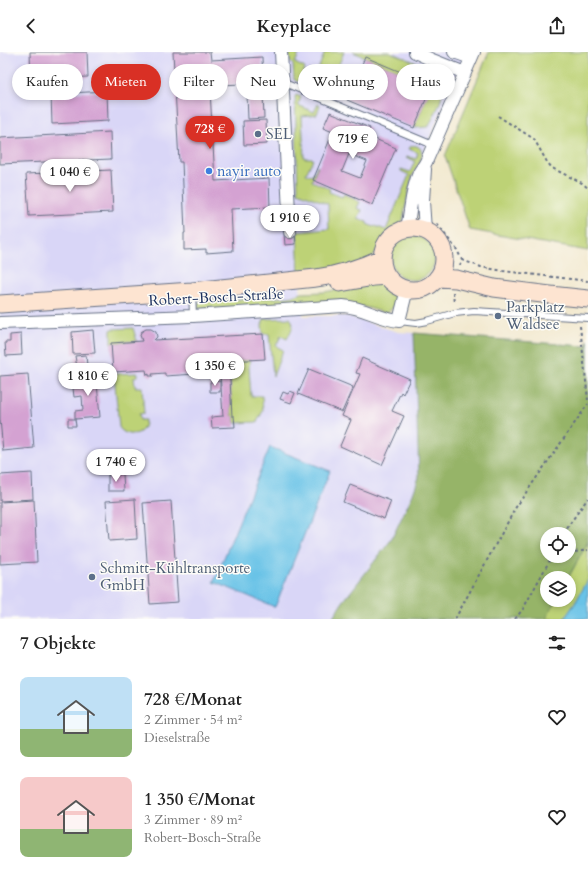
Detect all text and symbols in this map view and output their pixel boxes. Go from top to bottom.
text: Keyplace [257,14,331,39]
icon: back [20,15,42,37]
icon: share [546,15,568,37]
chip: Kaufen [12,64,83,100]
chip: Mieten [91,64,161,100]
chip: Filter [169,64,228,100]
chip: Neu [236,64,290,100]
chip: Wohnung [298,64,388,100]
chip: Haus [396,64,455,100]
pin: 728 € [182,116,238,150]
text: 728 € [194,120,226,138]
place label: SEL [266,124,293,144]
pin: 719 € [325,126,381,160]
marker: SEL [253,129,263,139]
text: 719 € [337,130,369,148]
pin: 1 040 € [33,159,107,193]
place label: nayir auto [217,161,281,181]
text: 1 040 € [49,163,91,181]
marker: nayir auto [204,166,214,176]
pin: 1 910 € [253,205,327,239]
text: 1 910 € [269,209,311,227]
street label: Robert-Bosch-Straße [148,283,284,311]
place label: Parkplatz Waldsee [505,297,565,334]
marker: Parkplatz Waldsee [493,311,503,321]
pin: 1 350 € [178,353,252,387]
text: 1 350 € [194,357,236,375]
pin: 1 810 € [51,363,125,397]
text: 1 810 € [67,367,109,385]
pin: 1 740 € [79,449,153,483]
text: 1 740 € [95,453,137,471]
map controls [540,527,576,607]
button: locate [540,527,576,563]
place label: Schmitt-Kühltransporte GmbH [100,558,251,595]
button: layers [540,571,576,607]
marker: Schmitt-Kühltransporte GmbH [87,572,97,582]
text: 7 Objekte [20,632,96,655]
icon: filters [546,632,568,654]
text: 728 €/Monat [144,688,242,711]
icon: home [52,693,100,741]
icon: heart [546,706,568,728]
text: 2 Zimmer · 54 m² [144,711,242,729]
text: Dieselstraße [144,729,210,747]
text: 1 350 €/Monat [144,788,255,811]
icon: home [52,793,100,841]
icon: heart [546,806,568,828]
text: 3 Zimmer · 89 m² [144,811,242,829]
text: Robert-Bosch-Straße [144,829,261,847]

